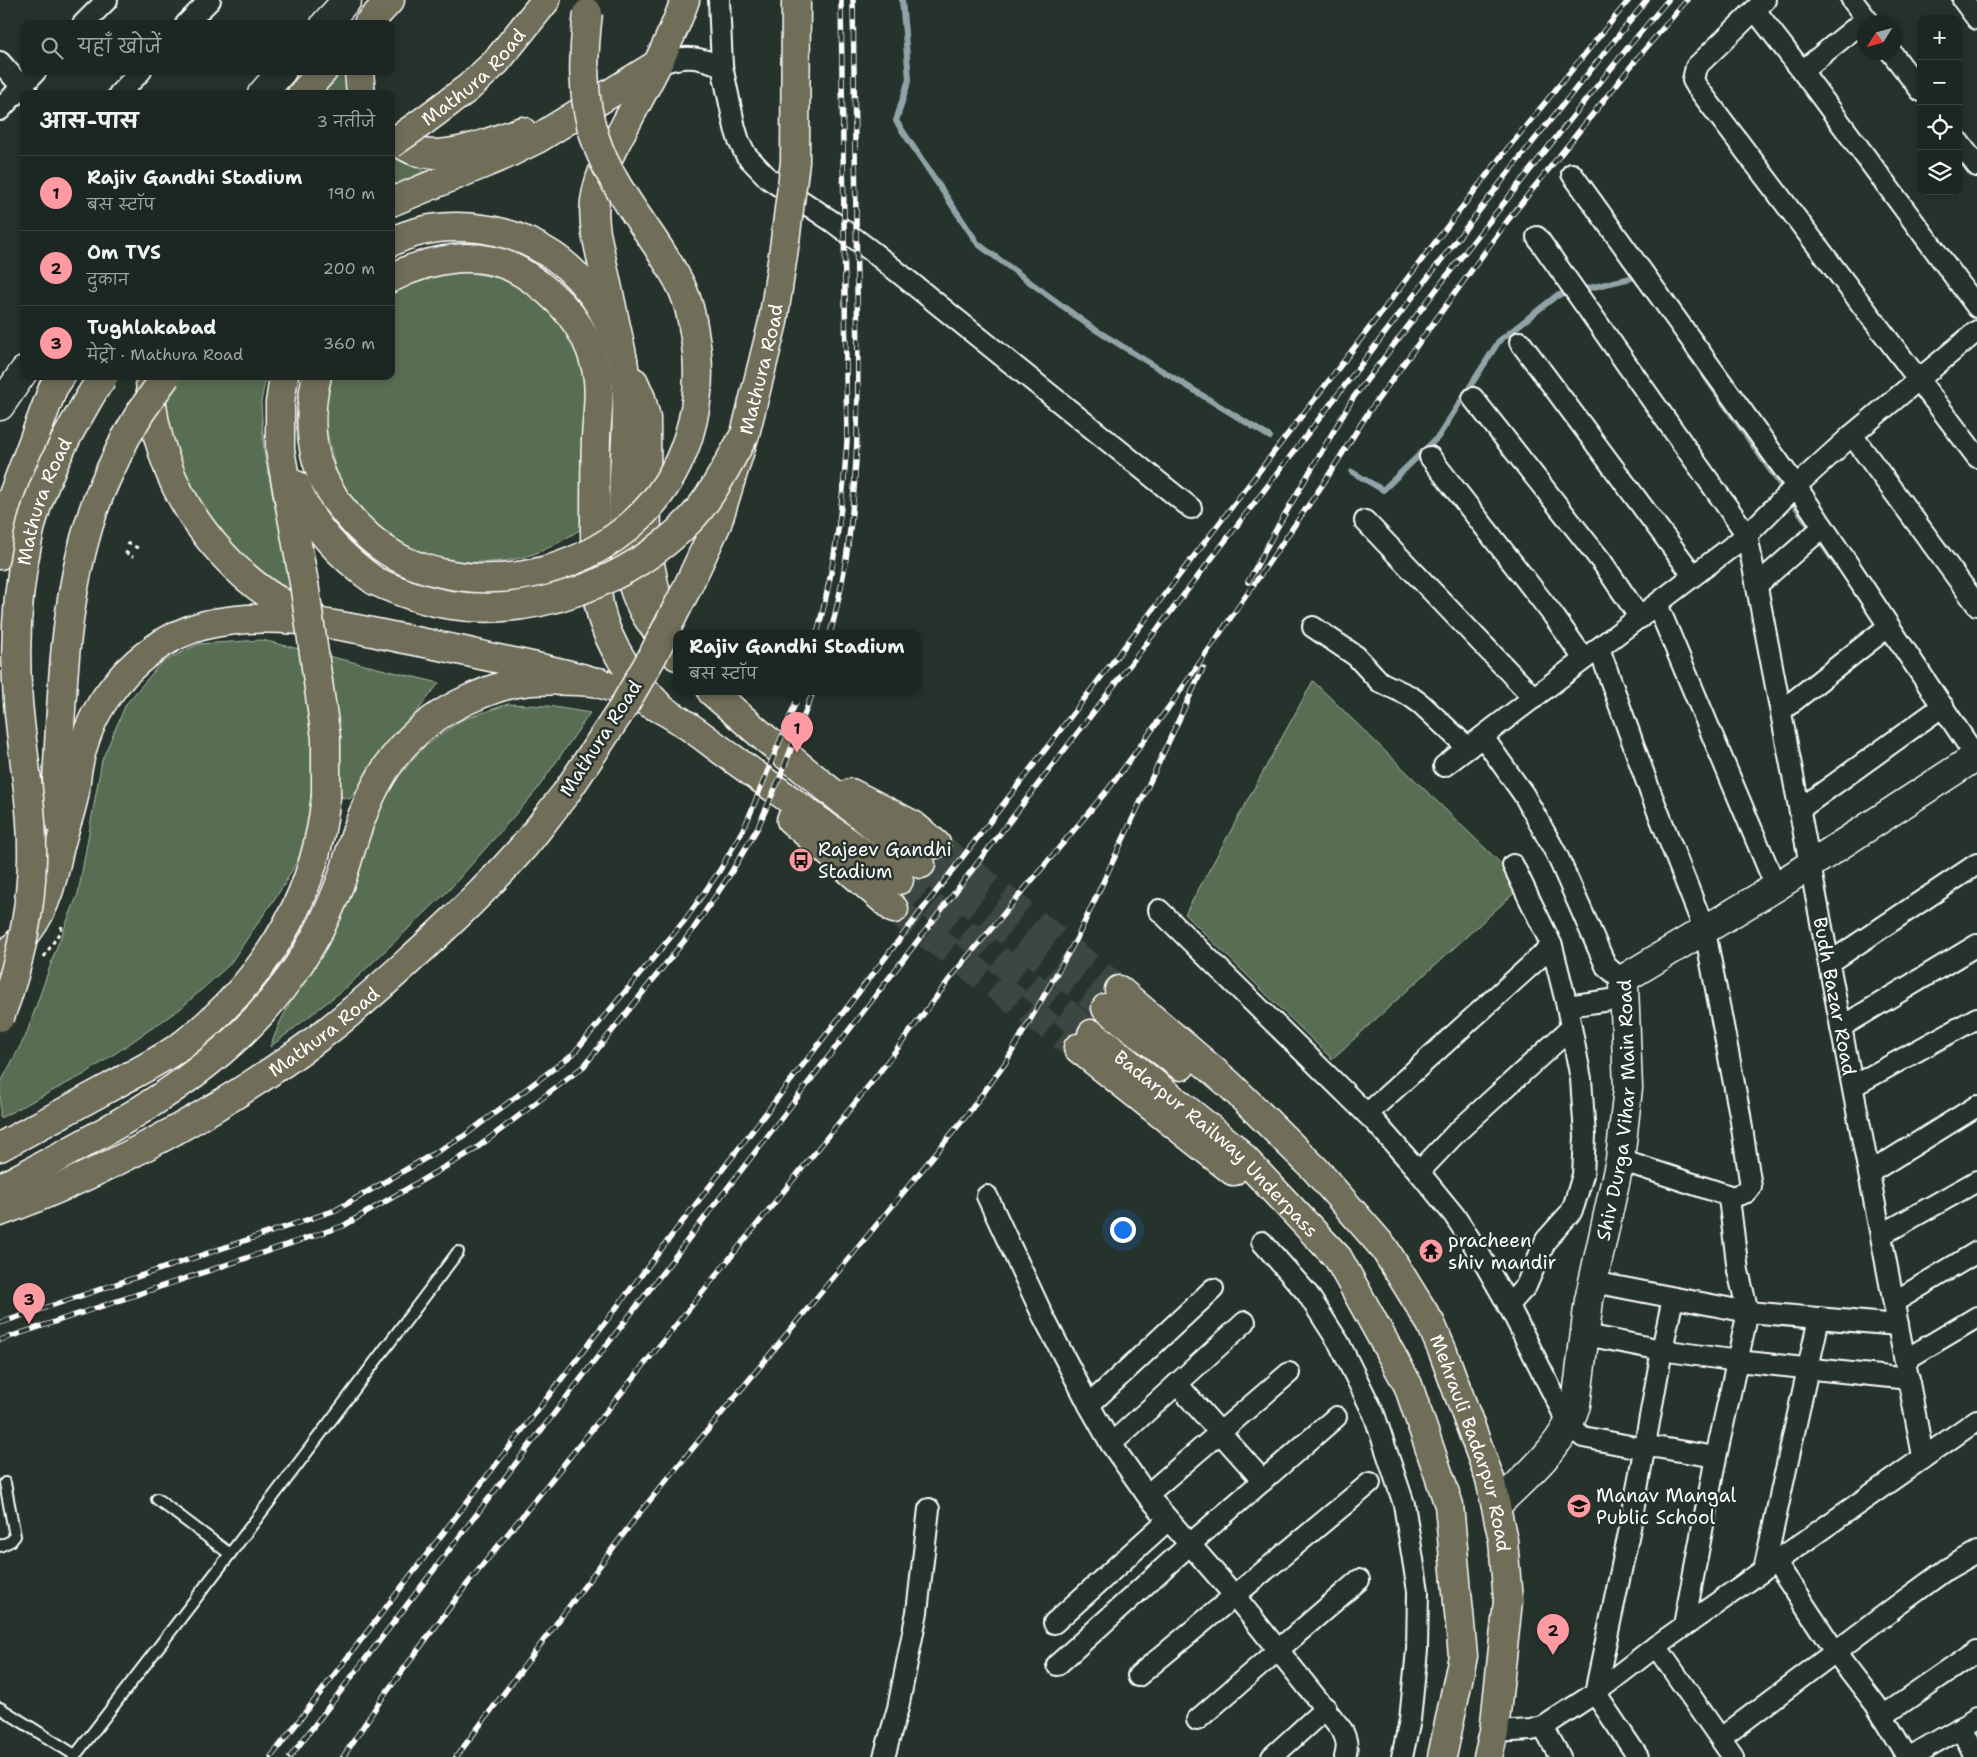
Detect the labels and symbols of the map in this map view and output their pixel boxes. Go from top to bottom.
north arrow [1857,15,1902,60]
street label: Mathura Road [416,23,531,132]
street label: Mathura Road [733,302,789,437]
street label: Mathura Road [11,433,78,567]
street label: Mathura Road [553,675,647,801]
pin: 1 [781,712,813,753]
place label: Rajeev Gandhi Stadium [818,837,952,884]
bus stop icon: Rajeev Gandhi Stadium [788,847,814,873]
street label: Budh Bazar Road [1807,915,1862,1078]
street label: Shiv Durga Vihar Main Road [1591,979,1641,1243]
street label: Mathura Road [264,981,385,1083]
street label: Badarpur Railway Underpass [1109,1045,1324,1243]
your location [1110,1217,1136,1243]
place label: pracheen shiv mandir [1448,1228,1557,1275]
temple icon: pracheen shiv mandir [1418,1238,1444,1264]
pin: 3 [13,1283,45,1324]
street label: Mehrauli Badarpur Road [1424,1331,1516,1553]
place label: Manav Mangal Public School [1596,1483,1736,1530]
school or university icon: Manav Mangal Public School [1566,1493,1592,1519]
pin: 2 [1537,1614,1569,1655]

